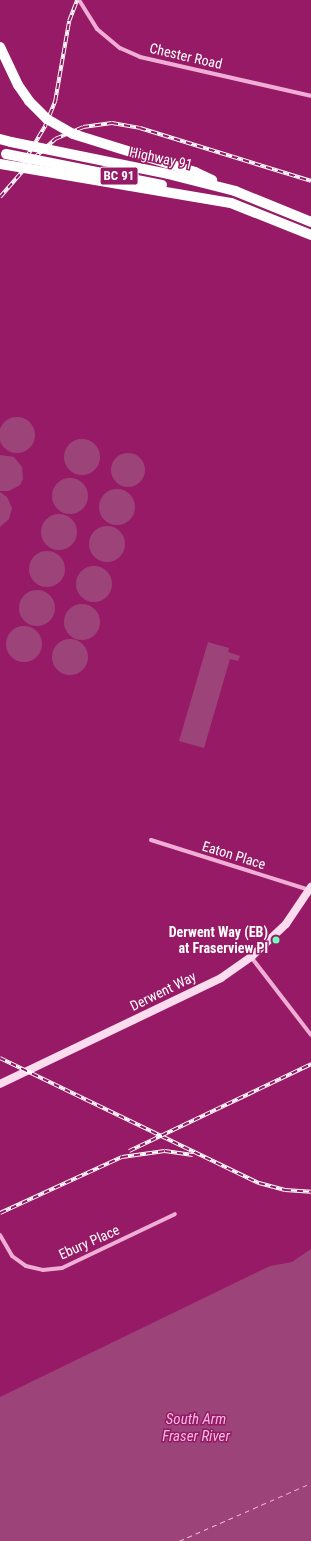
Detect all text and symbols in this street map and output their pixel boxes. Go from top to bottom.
street label: Chester Road [148,39,224,73]
street label: Highway 91 [128,143,194,173]
road number: BC 91 [99,165,139,187]
street label: Eaton Place [200,837,268,873]
place label: Derwent Way (EB) at Fraserview Pl [169,924,268,956]
marker: Derwent Way (EB) at Fraserview Pl [271,935,281,945]
street label: Derwent Way [127,968,199,1014]
street label: Ebury Place [56,1221,122,1263]
water label: South Arm Fraser River [162,1410,230,1445]

